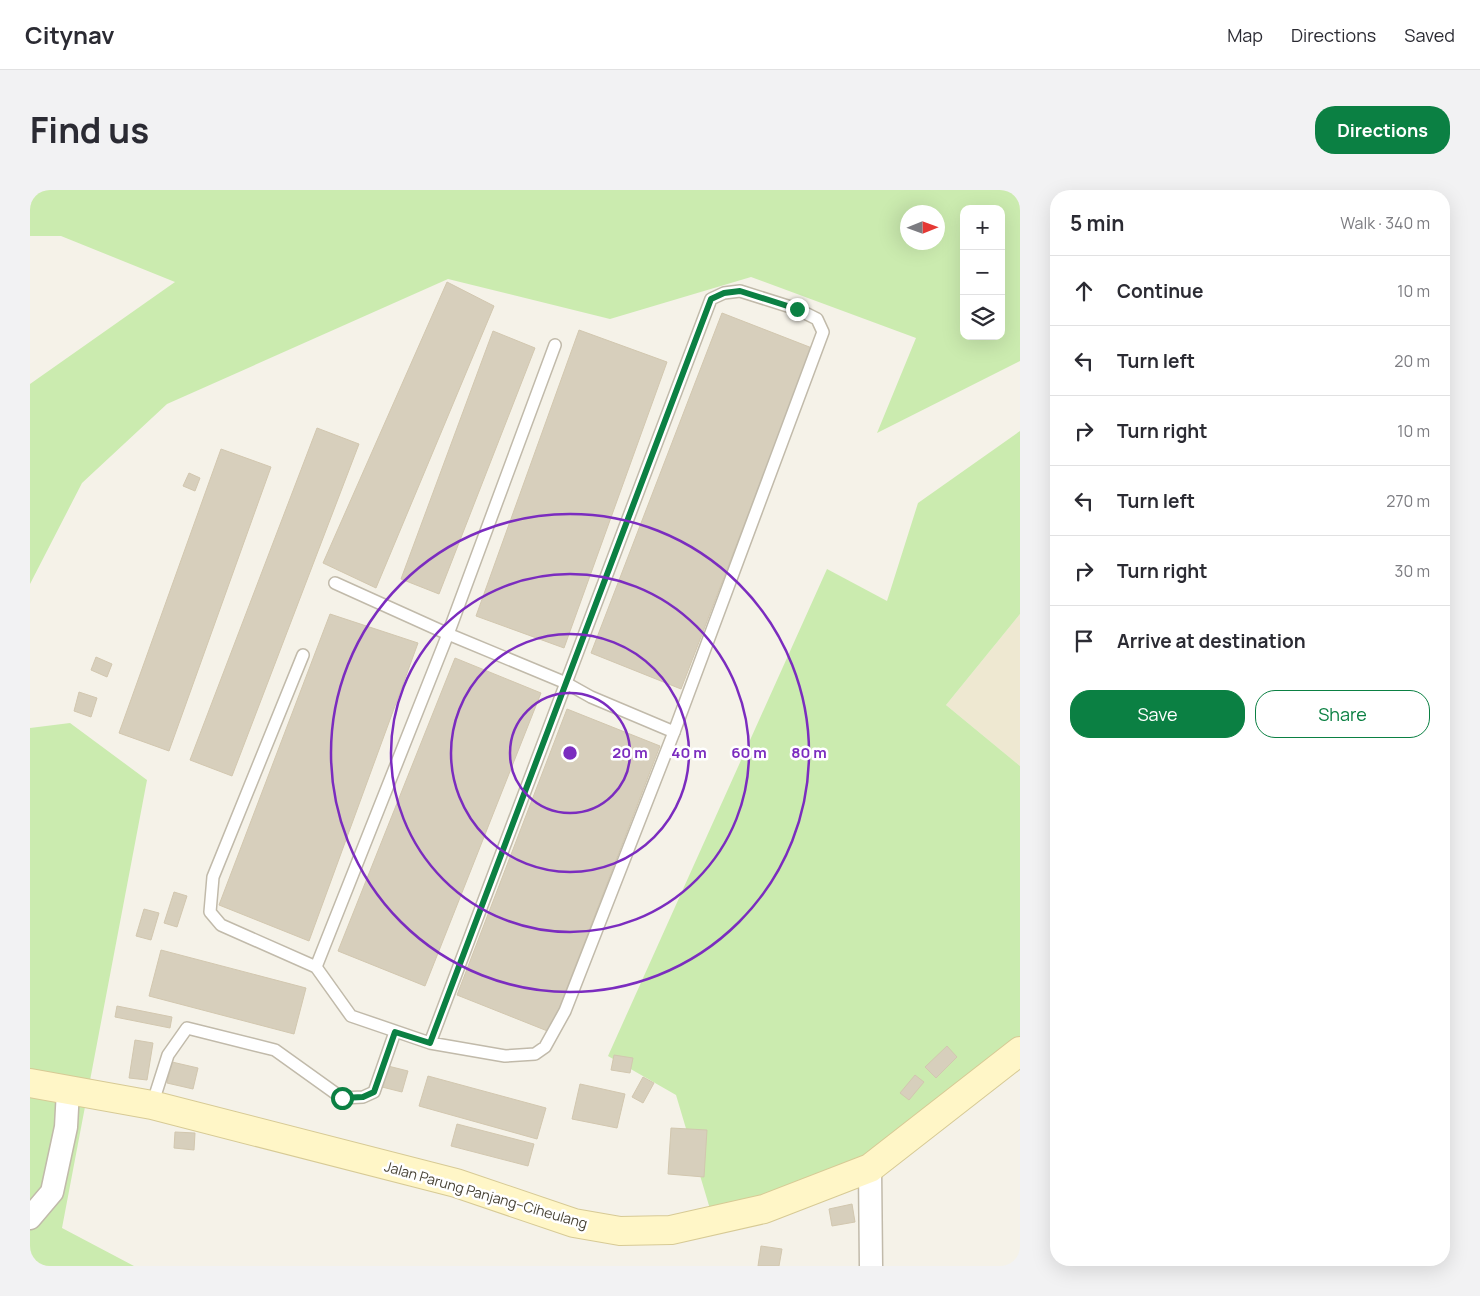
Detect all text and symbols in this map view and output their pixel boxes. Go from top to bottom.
text: Citynav [25,18,115,51]
text: Map [1227,23,1263,47]
text: Directions [1291,23,1376,47]
text: Saved [1404,23,1455,47]
text: Find us [30,106,149,154]
button: Directions [1315,106,1450,154]
north arrow [900,205,945,250]
map controls [960,205,1005,340]
button: + [960,205,1005,250]
text: 5 min [1070,209,1124,237]
text: Walk · 340 m [1340,212,1430,234]
button: − [960,250,1005,295]
icon: ahead [1070,277,1098,305]
text: Continue [1117,278,1203,304]
text: 10 m [1397,280,1430,302]
button: layers [960,295,1005,340]
route end [786,298,809,321]
icon: left [1070,347,1098,375]
text: Turn left [1117,348,1195,374]
text: 20 m [1394,350,1430,372]
icon: right [1070,417,1098,445]
text: Turn right [1117,418,1207,444]
text: 10 m [1397,420,1430,442]
icon: left [1070,487,1098,515]
text: Turn left [1117,488,1195,514]
text: 270 m [1386,490,1430,512]
icon: right [1070,557,1098,585]
text: Turn right [1117,558,1207,584]
text: 30 m [1395,560,1430,582]
icon: arrive [1070,627,1098,655]
text: Arrive at destination [1117,628,1306,654]
button: Save [1070,690,1245,738]
button: Share [1255,690,1430,738]
text: 20 m [612,742,648,763]
text: 40 m [671,742,707,763]
text: 60 m [731,742,767,763]
text: 80 m [791,742,827,763]
centre of rings [561,744,579,762]
route start [331,1087,354,1110]
street label: Jalan Parung Panjang–Ciheulang [382,1156,590,1233]

